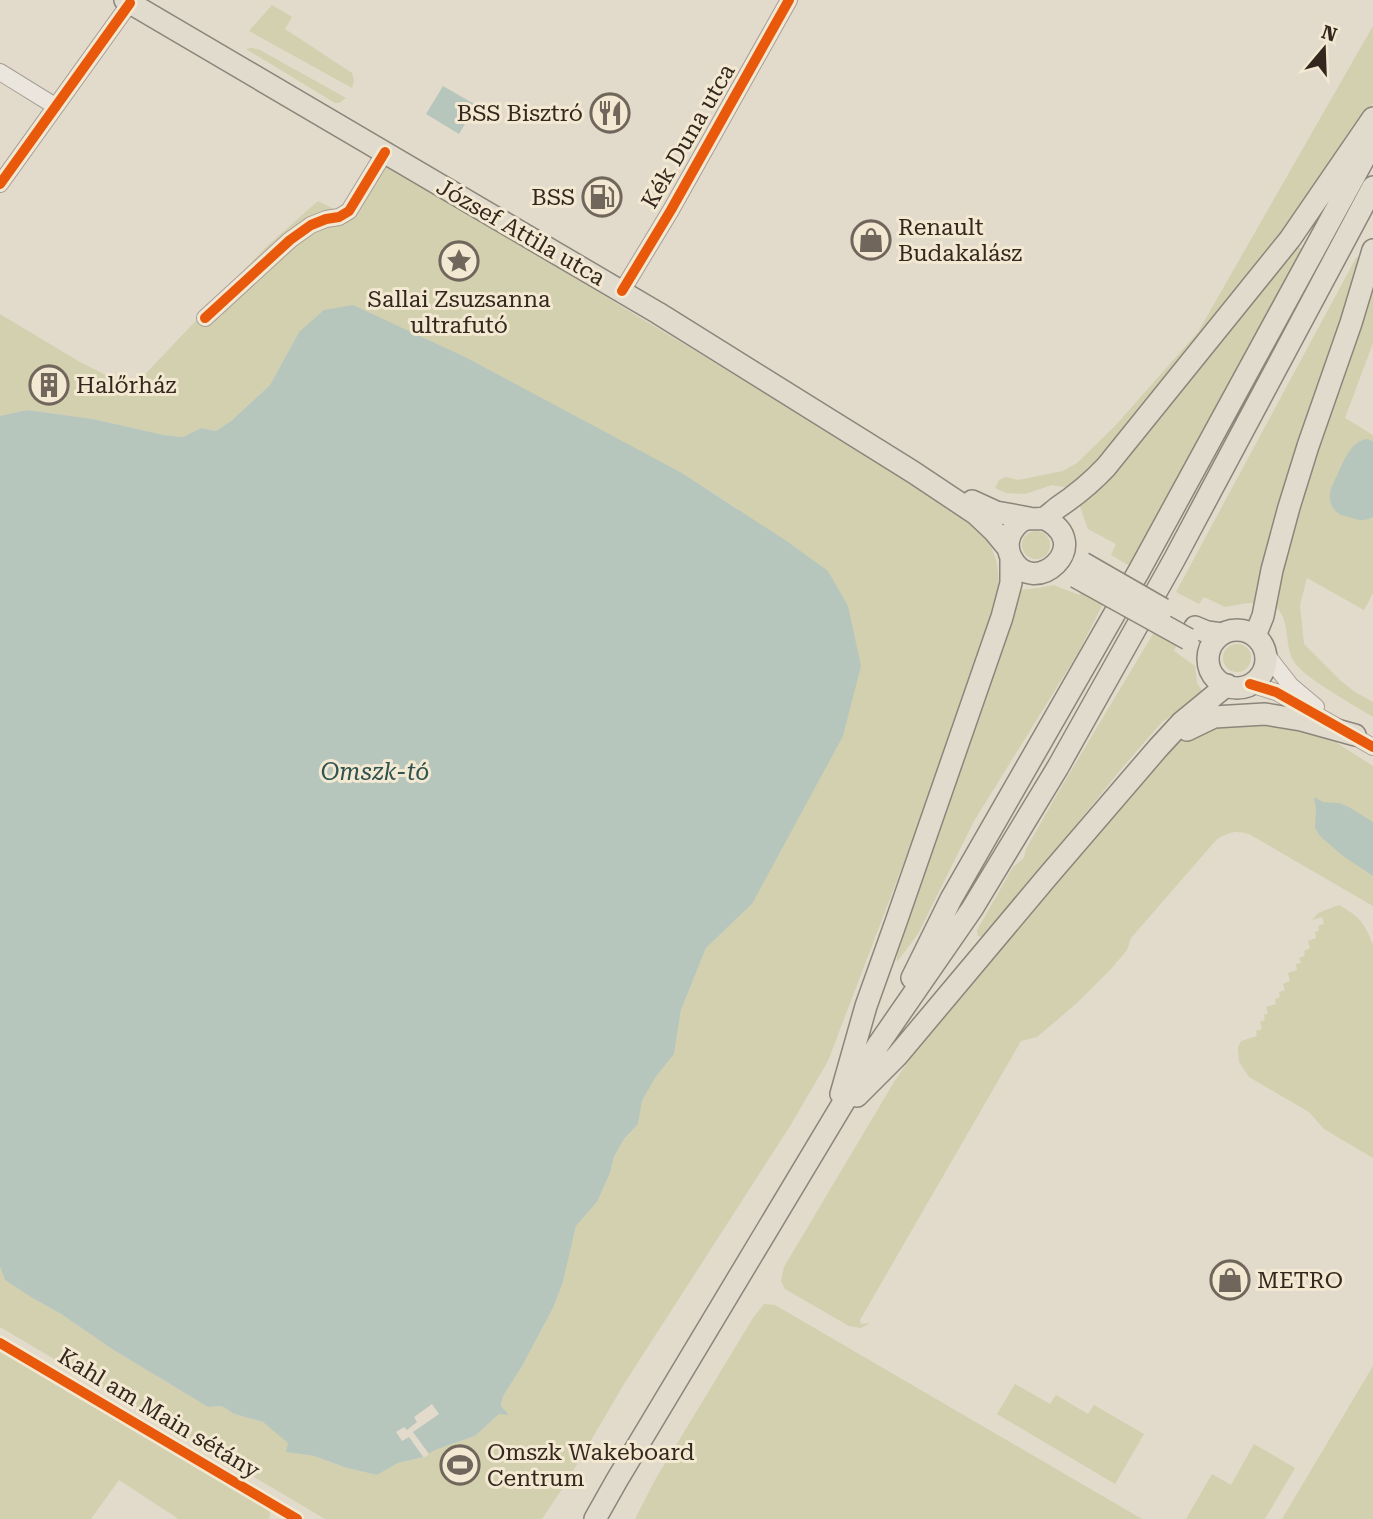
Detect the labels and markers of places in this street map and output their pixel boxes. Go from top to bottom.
restaurant icon: BSS Bisztró [589,92,631,134]
place label: BSS Bisztró [457,100,583,127]
fuel station icon: BSS [581,176,623,218]
place label: BSS [531,184,575,211]
place label: Renault Budakalász [898,214,1022,267]
shop icon: Renault Budakalász [850,219,892,261]
place icon: Sallai Zsuzsanna ultrafutó [438,240,480,282]
place label: Sallai Zsuzsanna ultrafutó [368,286,551,339]
building icon: Halőrház [28,364,70,406]
place label: Halőrház [76,372,176,399]
shop icon: METRO [1209,1259,1251,1301]
place label: METRO [1257,1267,1343,1294]
place label: Omszk Wakeboard Centrum [487,1439,695,1492]
sports icon: Omszk Wakeboard Centrum [439,1444,481,1486]

